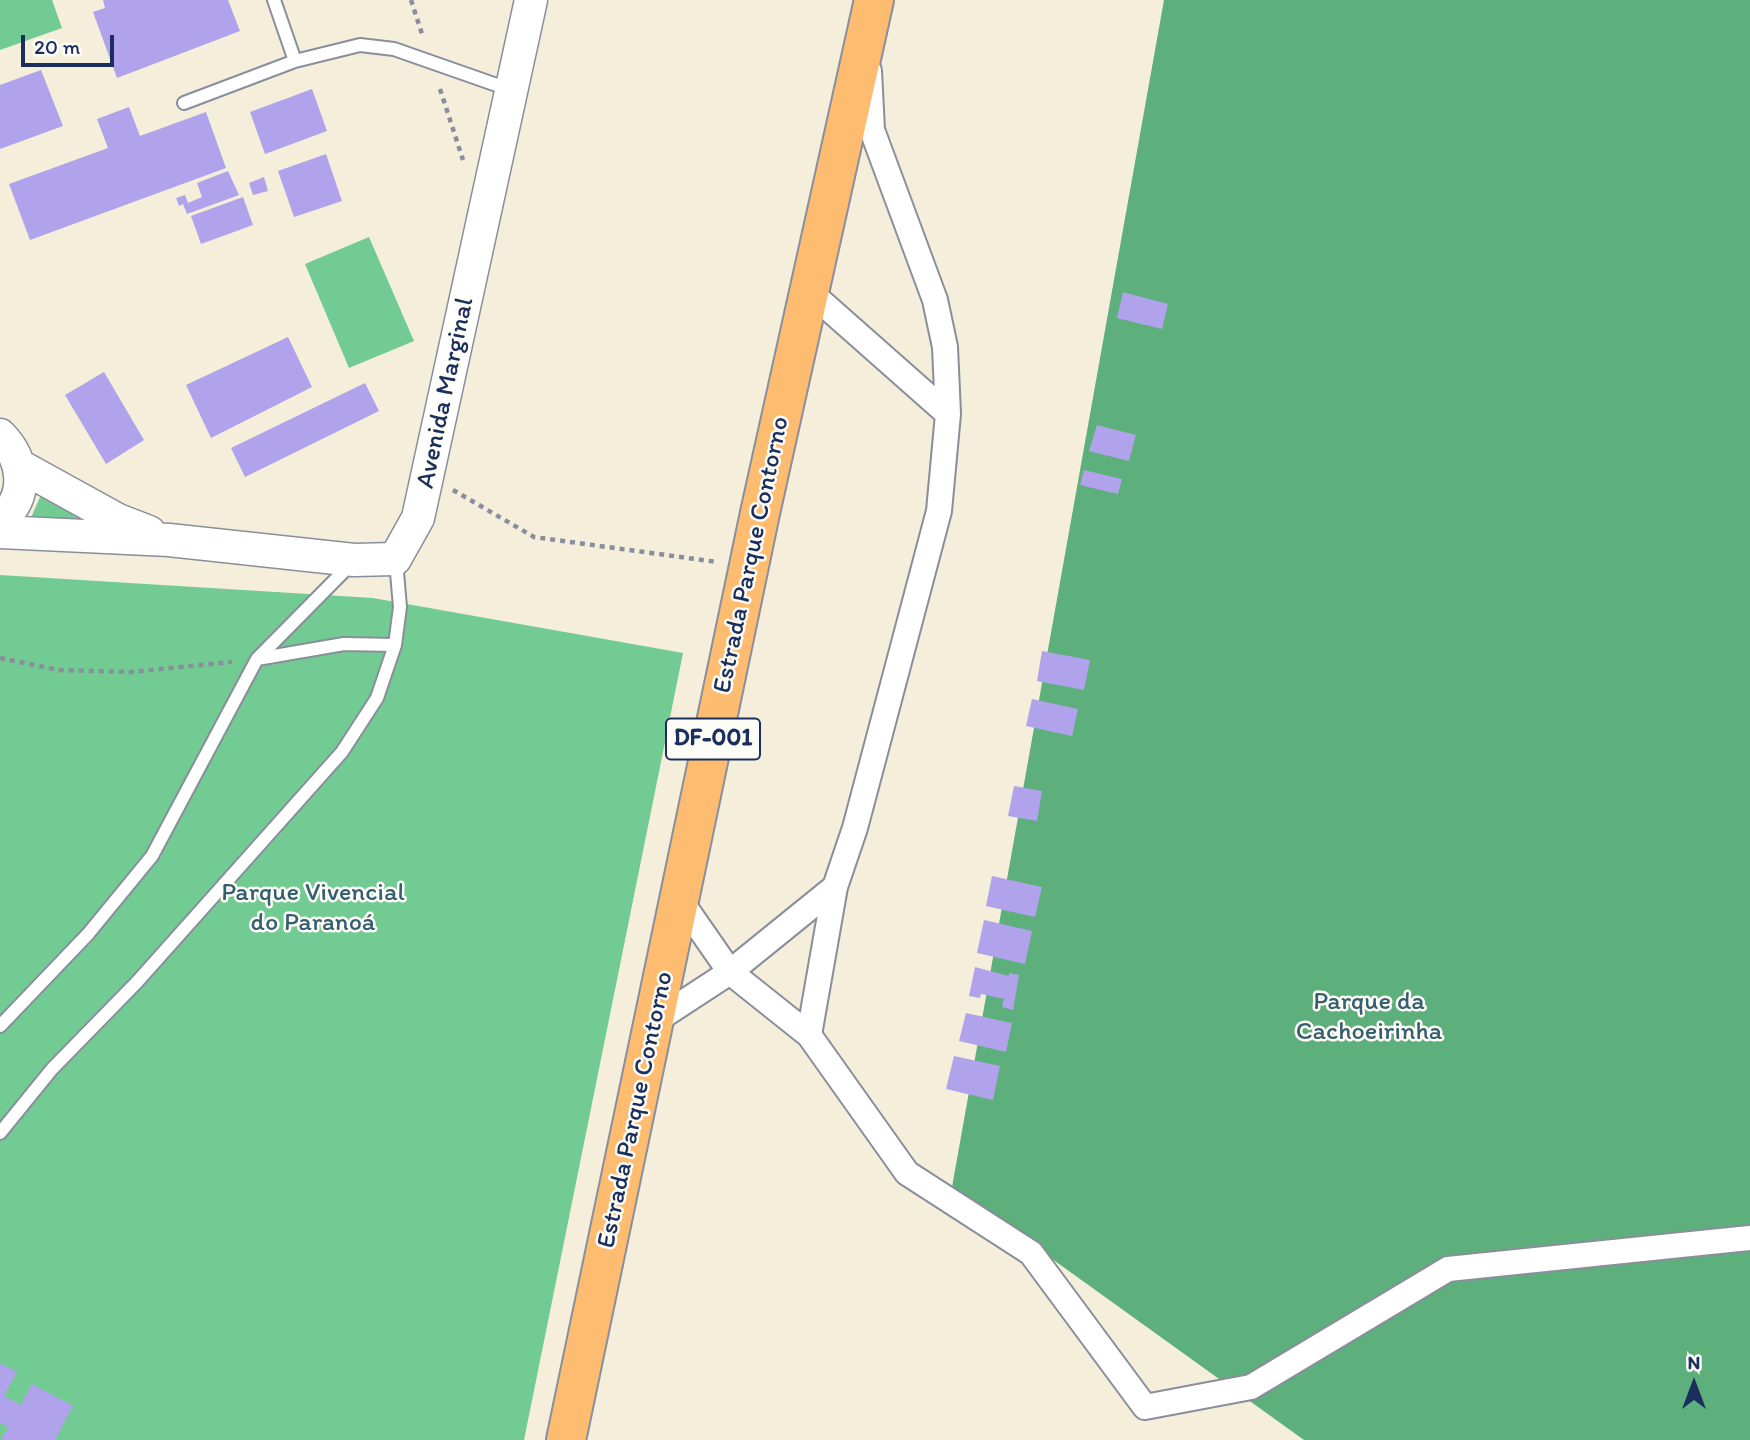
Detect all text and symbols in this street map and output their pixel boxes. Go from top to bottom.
scale bar [24,21,117,65]
text: 20 m [34,34,80,59]
street label: Avenida Marginal [411,295,481,491]
street label: Estrada Parque Contorno [707,414,797,696]
road number: DF-001 [666,718,760,760]
park label: Parque Vivencial do Paranoá [221,877,405,938]
street label: Estrada Parque Contorno [591,969,681,1251]
park label: Parque da Cachoeirinha [1296,986,1442,1048]
north arrow [1659,1349,1729,1419]
text: N [1688,1351,1700,1374]

